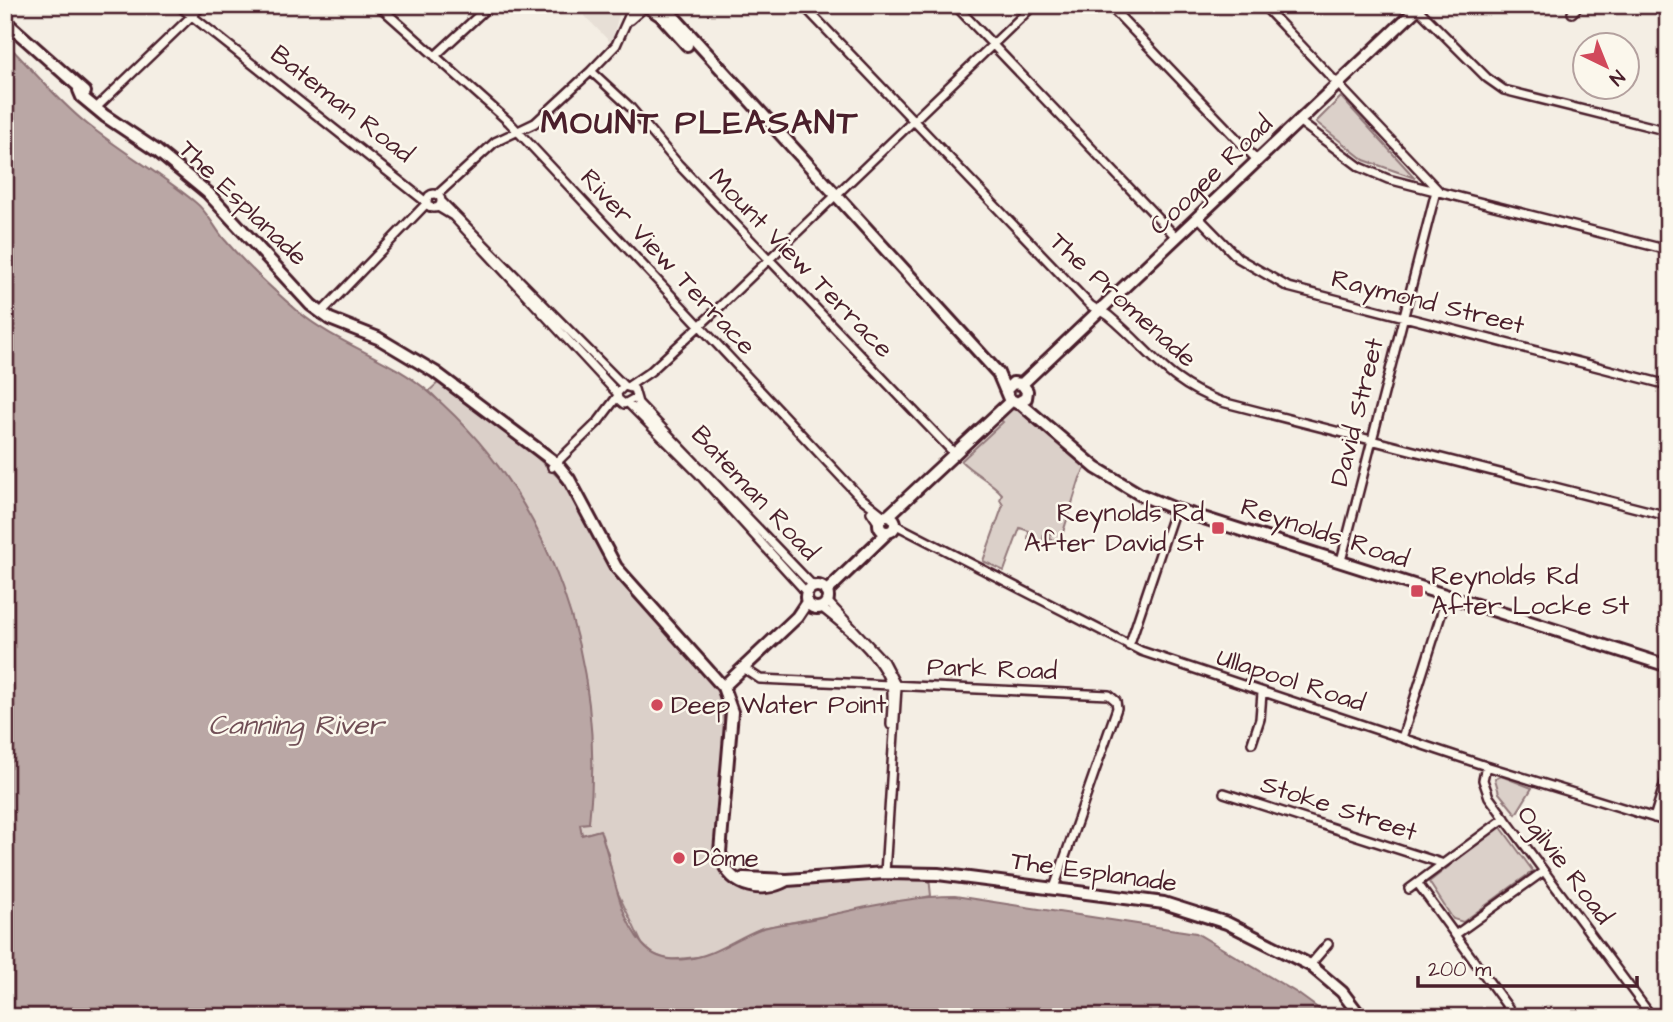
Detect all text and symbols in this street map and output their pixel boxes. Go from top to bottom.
north arrow [1572,32,1642,102]
street label: Bateman Road [263,37,421,171]
text: N [1603,63,1630,91]
district label: MOUNT PLEASANT [541,100,859,146]
street label: Coogee Road [1141,107,1282,245]
street label: The Esplanade [170,132,316,274]
street label: Mount View Terrace [701,160,901,366]
street label: River View Terrace [572,161,764,363]
street label: The Promenade [1041,224,1205,376]
street label: Raymond Street [1327,261,1529,345]
street label: David Street [1321,334,1393,490]
street label: Bateman Road [683,418,827,568]
street label: Reynolds Road [1236,489,1414,579]
place label: Reynolds Rd After David St [1024,495,1204,561]
marker: Reynolds Rd After David St [1210,520,1226,536]
place label: Reynolds Rd After Locke St [1431,558,1630,624]
marker: Reynolds Rd After Locke St [1409,583,1425,599]
street label: Ullapool Road [1212,639,1370,721]
street label: Park Road [926,649,1058,689]
place label: Deep Water Point [671,687,887,723]
marker: Deep Water Point [649,697,665,713]
water label: Canning River [208,706,386,746]
street label: Stoke Street [1256,766,1422,850]
street label: Ogilvie Road [1507,798,1622,933]
place label: Dôme [693,840,759,876]
street label: The Esplanade [1009,843,1179,901]
marker: Dôme [671,850,687,866]
scale bar [1418,945,1636,989]
text: 200 m [1428,955,1492,984]

